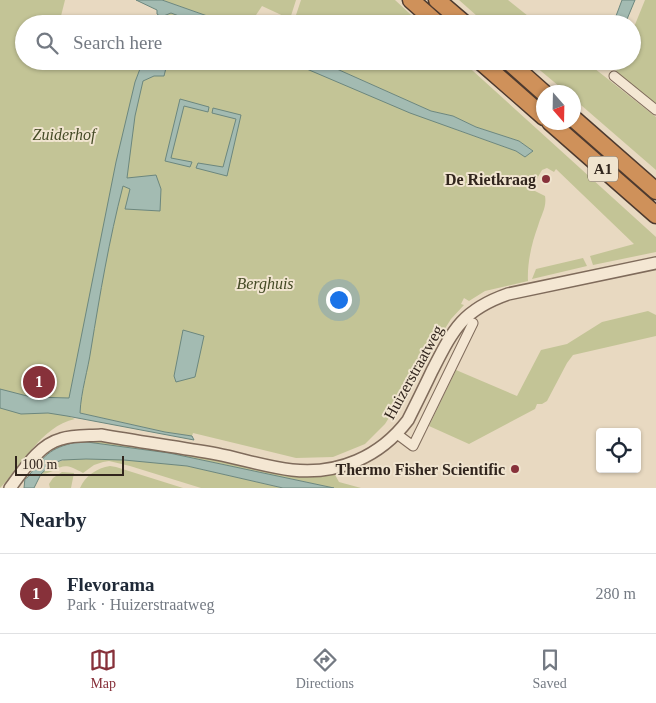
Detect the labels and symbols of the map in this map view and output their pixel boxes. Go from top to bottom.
north arrow [536,85,581,130]
park label: Zuiderhof [33,126,98,144]
road number: A1 [588,156,618,182]
place label: De Rietkraag [445,171,536,189]
marker: De Rietkraag [540,173,552,185]
park label: Berghuis [236,275,294,293]
your location [326,287,352,313]
street label: Huizerstraatweg [381,322,447,423]
pin: 1 [23,363,55,401]
scale bar [15,453,124,476]
place label: Thermo Fisher Scientific [336,461,505,478]
marker: Thermo Fisher Scientific [509,463,521,475]

